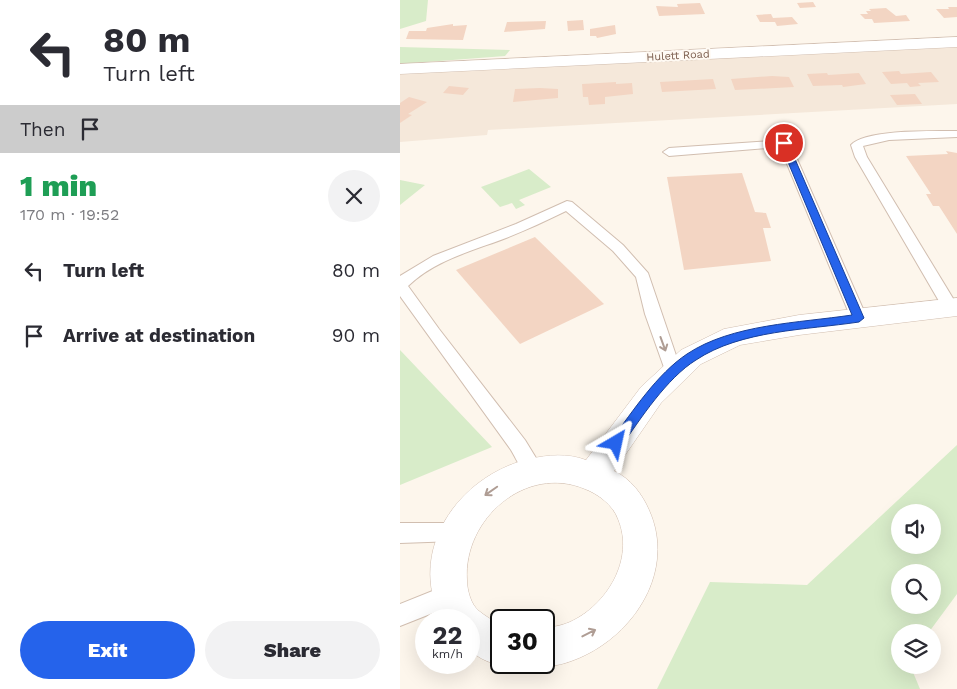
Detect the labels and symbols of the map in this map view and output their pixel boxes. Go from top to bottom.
street label: Hulett Road [646,47,710,64]
pin [763,122,805,164]
one-way arrow [659,335,668,351]
position arrow [589,416,641,468]
one-way arrow [485,486,499,496]
speed limit sign: 30 [490,609,555,674]
one-way arrow [581,627,596,637]

